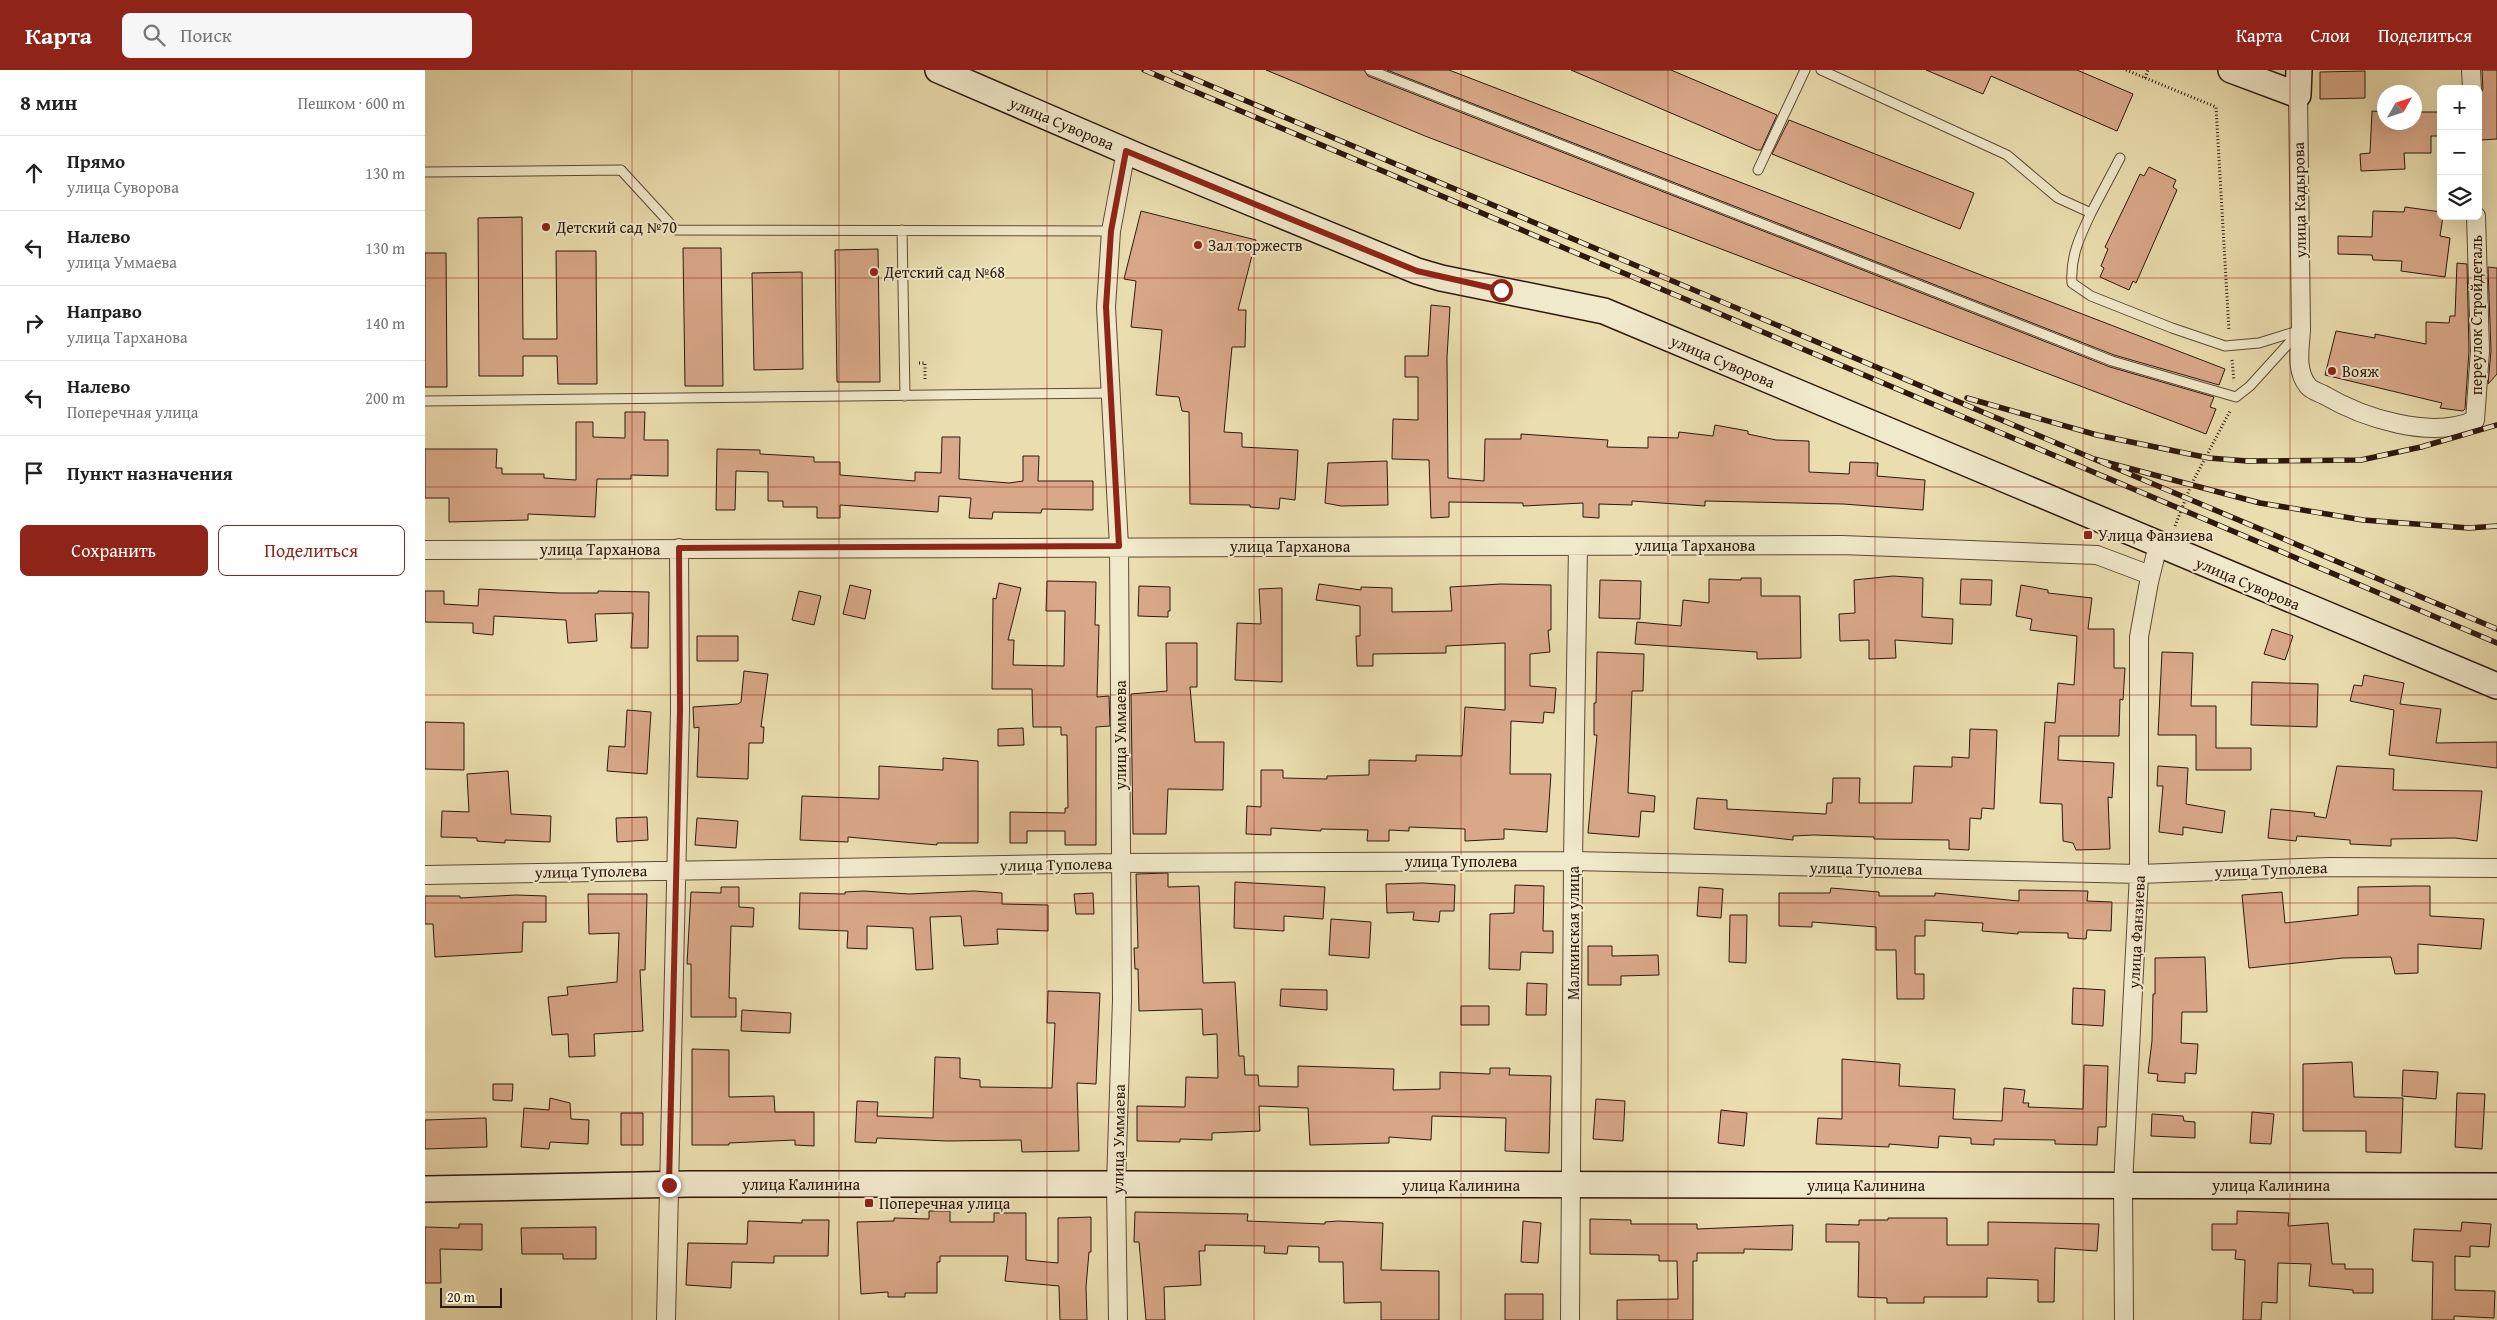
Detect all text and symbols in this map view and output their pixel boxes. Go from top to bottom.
search box [122,13,472,58]
text: Карта [25,18,92,53]
icon: search [140,21,168,49]
text: Поиск [180,21,232,49]
text: Карта [2236,22,2283,49]
text: Слои [2311,22,2350,49]
text: Поделиться [2378,22,2472,49]
north arrow [2377,85,2422,130]
map controls [2437,85,2482,220]
button: + [2437,85,2482,130]
text: 8 мин [20,87,77,118]
street label: улица Суворова [1005,90,1118,156]
text: Пешком · 600 m [298,91,405,115]
button: − [2437,130,2482,175]
street label: улица Кадырова [2286,141,2312,259]
text: Прямо [67,147,125,175]
icon: ahead [20,159,48,187]
text: 130 m [365,161,405,185]
text: улица Суворова [67,175,179,199]
button: layers [2437,175,2482,220]
place label: Детский сад №70 [555,215,677,239]
marker: Детский сад №70 [540,221,552,233]
text: Налево [67,222,130,250]
place label: Зал торжеств [1208,233,1303,257]
icon: left [20,234,48,262]
street label: переулок Стройдеталь [2464,234,2488,395]
text: 130 m [365,236,405,260]
marker: Зал торжеств [1192,239,1204,251]
text: улица Уммаева [67,250,177,274]
place label: Детский сад №68 [883,260,1005,284]
marker: Детский сад №68 [868,266,880,278]
route start [1490,279,1513,302]
text: Направо [67,297,142,325]
icon: right [20,309,48,337]
text: 140 m [365,311,405,335]
text: улица Тарханова [67,325,188,349]
street label: улица Суворова [1666,328,1779,394]
place label: Вояж [2342,359,2379,383]
marker: Вояж [2326,365,2338,377]
text: Налево [67,372,130,400]
icon: left [20,384,48,412]
text: 200 m [365,386,405,410]
text: Поперечная улица [67,400,198,424]
icon: arrive [20,459,48,487]
text: Пункт назначения [67,459,233,487]
place label: Улица Фанзиева [2098,523,2213,547]
button: Сохранить [20,525,208,576]
button: Поделиться [218,525,405,576]
marker: Улица Фанзиева [2082,529,2094,541]
street label: улица Тарханова [1634,533,1756,557]
street label: улица Тарханова [1229,534,1351,558]
street label: улица Тарханова [539,537,661,561]
street label: улица Суворова [2191,550,2304,616]
street label: улица Уммаева [1108,680,1132,791]
street label: улица Туполева [1404,849,1518,873]
street label: улица Туполева [998,851,1113,877]
street label: улица Туполева [1808,855,1923,881]
street label: улица Туполева [2213,855,2328,883]
street label: улица Туполева [533,858,648,884]
street label: Малкинская улица [1561,866,1585,1000]
street label: улица Фанзиева [2121,874,2151,990]
street label: улица Уммаева [1105,1083,1131,1195]
street label: улица Калинина [741,1172,860,1196]
street label: улица Калинина [1401,1173,1520,1197]
street label: улица Калинина [1806,1173,1925,1197]
street label: улица Калинина [2211,1173,2330,1197]
route end [658,1174,681,1197]
place label: Поперечная улица [879,1191,1011,1215]
marker: Поперечная улица [863,1197,875,1209]
scale bar [440,1285,503,1308]
text: 20 m [447,1287,475,1307]

